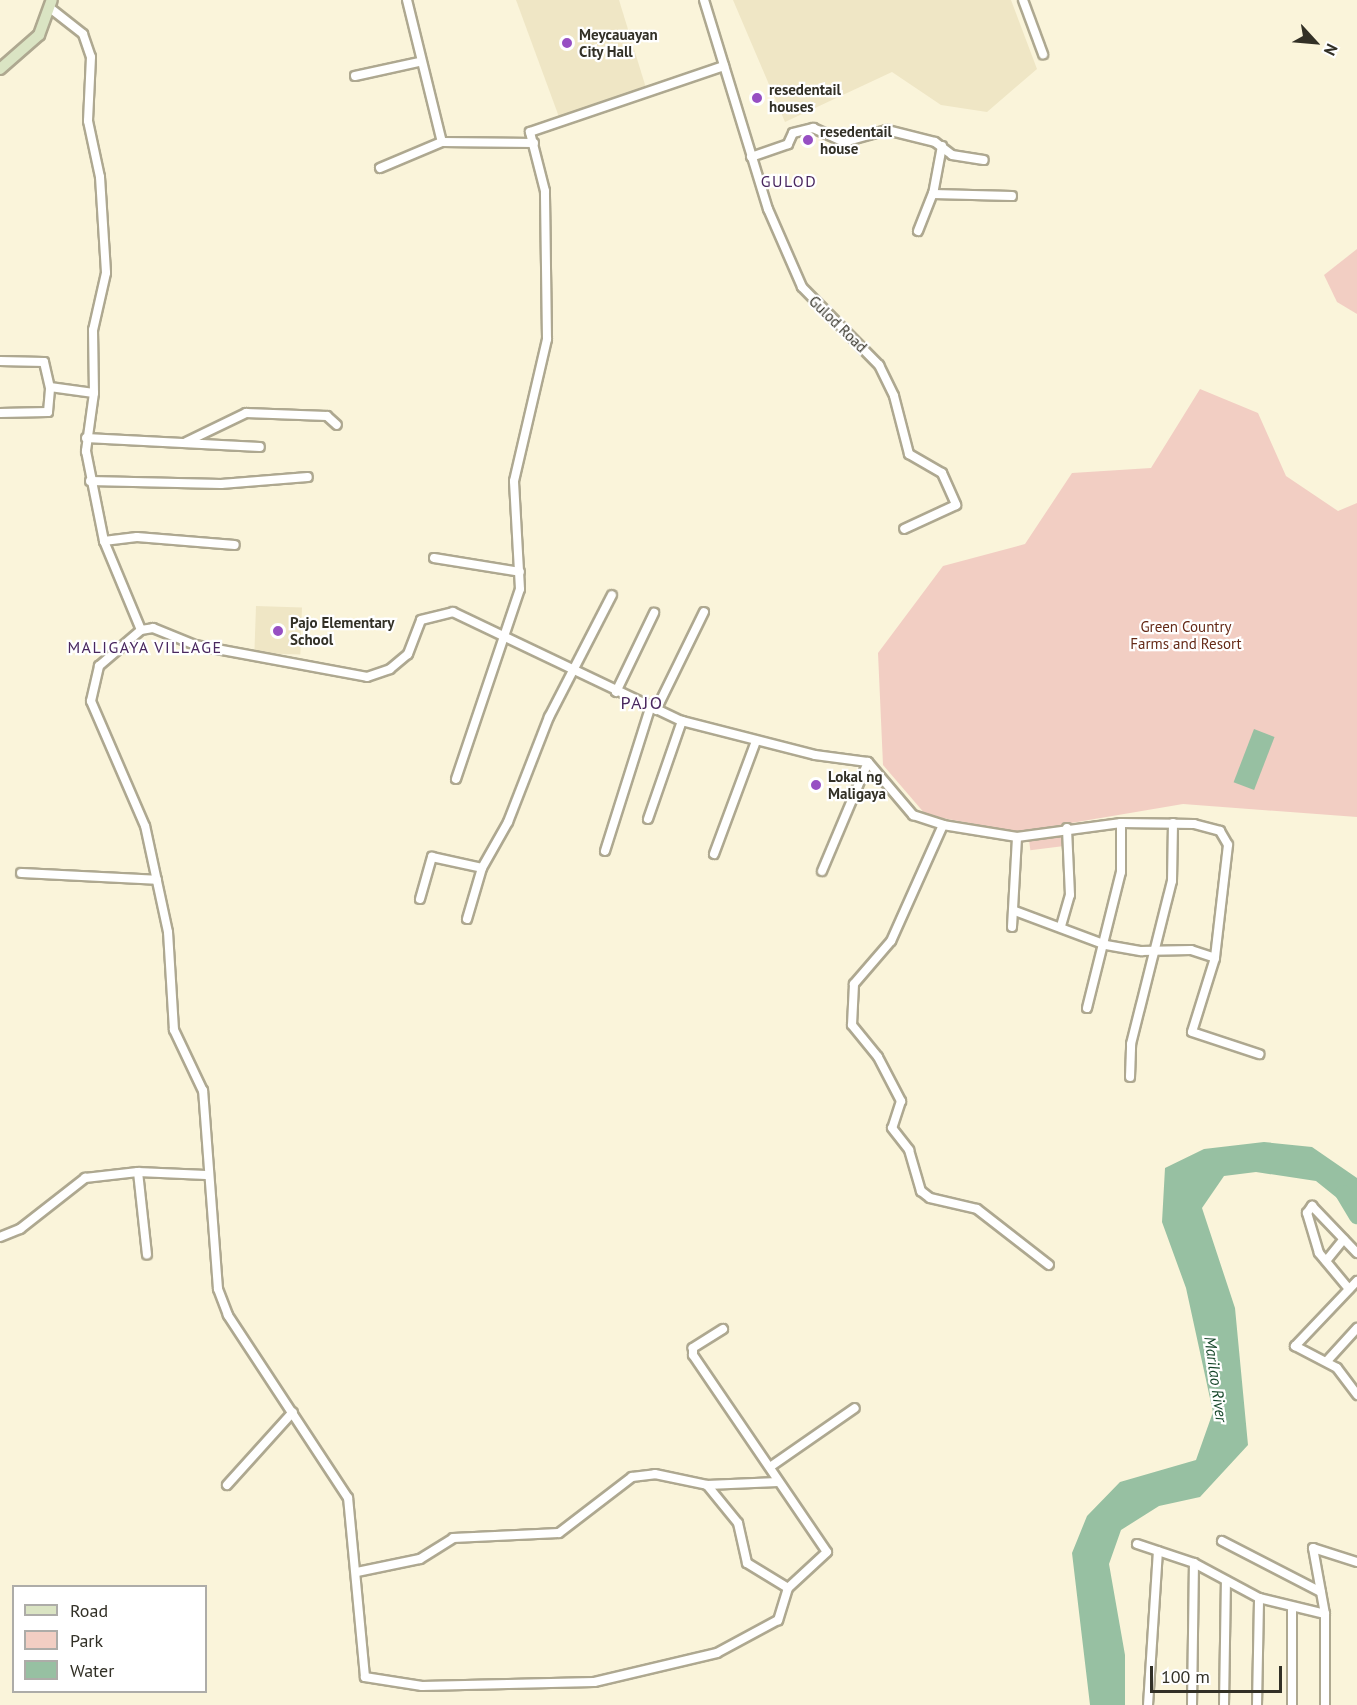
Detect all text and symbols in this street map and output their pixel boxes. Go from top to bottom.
north arrow [1285,12,1345,72]
place label: Meycauayan City Hall [579,25,658,60]
marker: Meycauayan City Hall [560,36,574,50]
text: N [1320,41,1342,59]
place label: resedentail houses [769,80,841,115]
marker: resedentail houses [750,91,764,105]
place label: resedentail house [820,122,892,157]
marker: resedentail house [801,133,815,147]
district label: GULOD [761,171,817,191]
street label: Gulod Road [805,292,871,356]
place label: Pajo Elementary School [290,613,394,648]
park label: Green Country Farms and Resort [1130,617,1242,652]
marker: Pajo Elementary School [271,624,285,638]
district label: MALIGAYA VILLAGE [67,637,223,657]
district label: PAJO [620,692,664,714]
place label: Lokal ng Maligaya [828,767,886,802]
marker: Lokal ng Maligaya [809,778,823,792]
water label: Marilao River [1201,1335,1231,1423]
legend [12,1585,207,1693]
text: Road [70,1599,108,1622]
text: Park [70,1629,103,1652]
scale bar [1153,1654,1285,1692]
text: Water [70,1659,114,1682]
text: 100 m [1161,1665,1210,1688]

